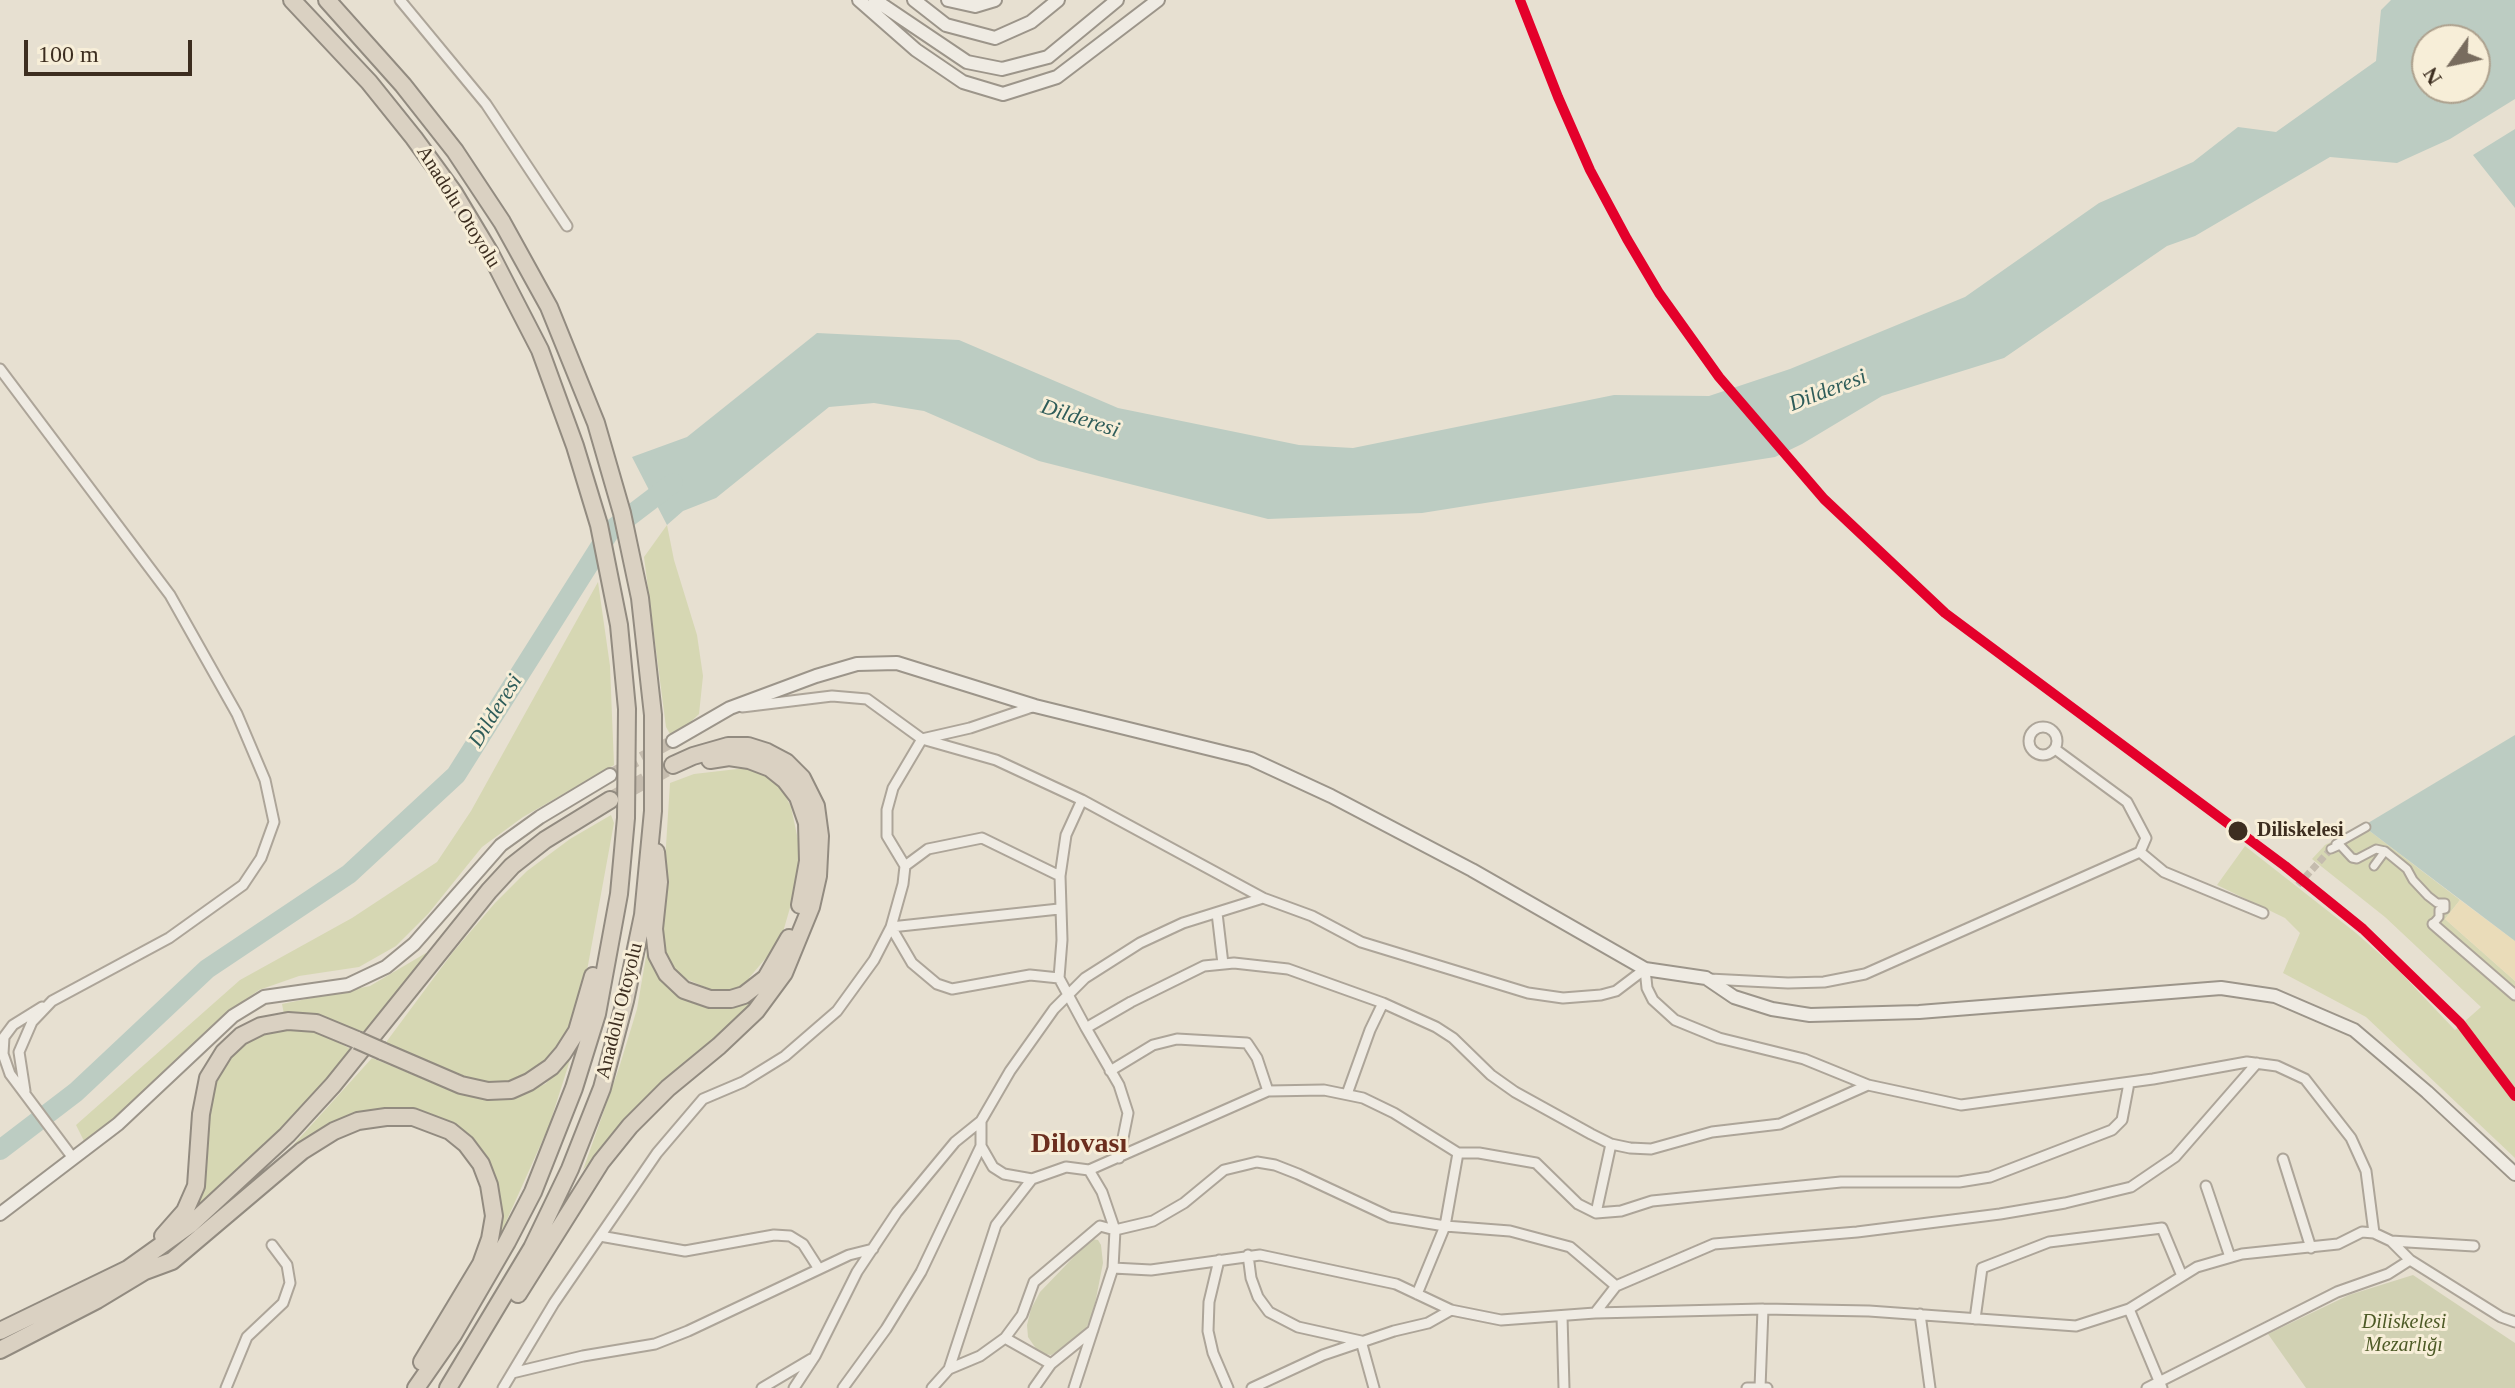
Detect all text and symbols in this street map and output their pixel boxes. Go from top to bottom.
scale bar [28,24,196,74]
north arrow [2411,24,2491,104]
text: 100 m [38,41,99,67]
text: N [2417,63,2447,90]
street label: Anadolu Otoyolu [411,142,505,272]
water label: Dilderesi [1785,364,1871,418]
water label: Dilderesi [1037,394,1123,444]
water label: Dilderesi [463,670,529,752]
marker: Diliskelesi [2226,819,2250,843]
place label: Diliskelesi [2257,819,2344,843]
street label: Anadolu Otoyolu [591,940,649,1082]
district label: Dilovası [1031,1128,1127,1162]
park label: Diliskelesi Mezarlığı [2362,1311,2446,1358]

